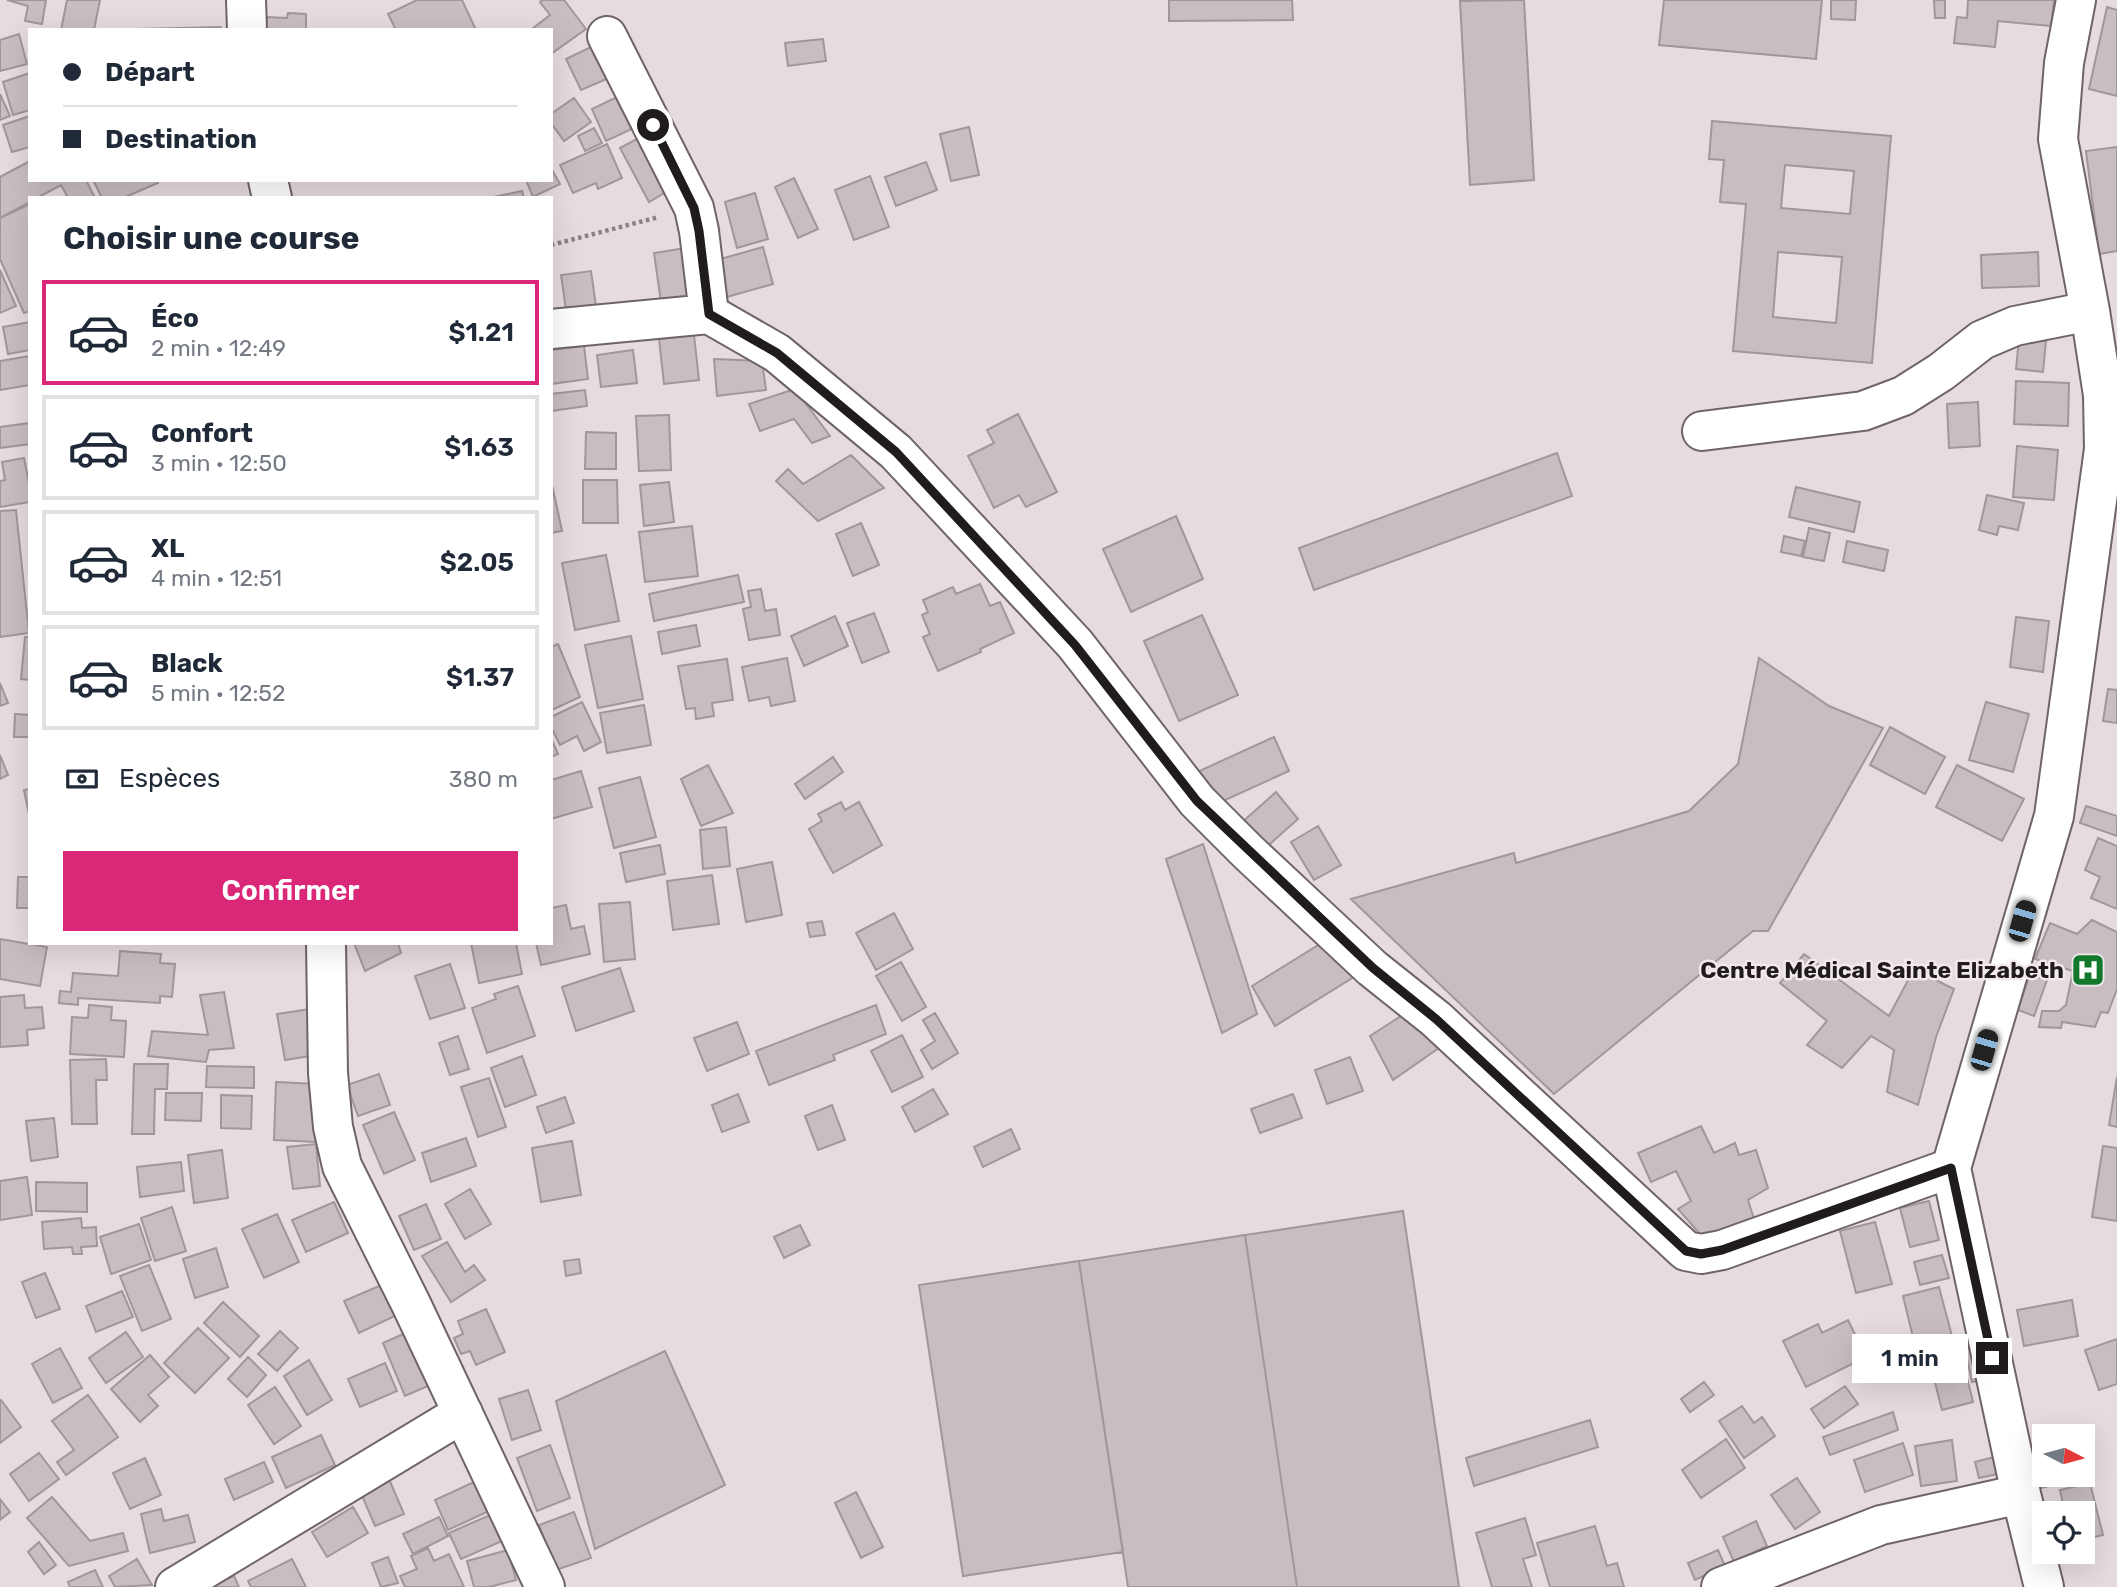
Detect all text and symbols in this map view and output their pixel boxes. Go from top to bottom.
text: Départ [105,57,195,88]
route start [637,109,669,141]
text: Destination [105,124,257,155]
text: Choisir une course [63,219,360,257]
icon: car [67,301,130,364]
text: Éco [151,303,199,334]
text: $1.21 [448,317,514,348]
text: 2 min · 12:49 [151,334,286,362]
icon: car [67,416,130,479]
text: Confort [151,418,253,449]
text: $1.63 [444,432,514,463]
text: 3 min · 12:50 [151,449,287,477]
icon: car [67,531,130,594]
text: XL [151,533,184,564]
text: $2.05 [440,547,514,578]
text: 4 min · 12:51 [151,564,282,592]
icon: car [67,646,130,709]
text: Black [151,648,223,679]
text: $1.37 [446,662,514,693]
text: 5 min · 12:52 [151,679,286,707]
icon: cash [63,760,101,798]
text: Espèces [119,763,220,794]
text: 380 m [449,765,518,793]
button: Confirmer [63,851,518,931]
car [2007,898,2038,944]
hospital icon: Centre Médical Sainte Elizabeth [2069,951,2107,989]
place label: Centre Médical Sainte Elizabeth [1700,956,2064,984]
car [1969,1027,2000,1073]
callout: 1 min [1852,1334,1968,1382]
route end [1976,1342,2008,1374]
text: 1 min [1881,1344,1939,1372]
north arrow [2032,1424,2095,1488]
map controls [2032,1424,2095,1564]
button: locate [2032,1501,2095,1564]

